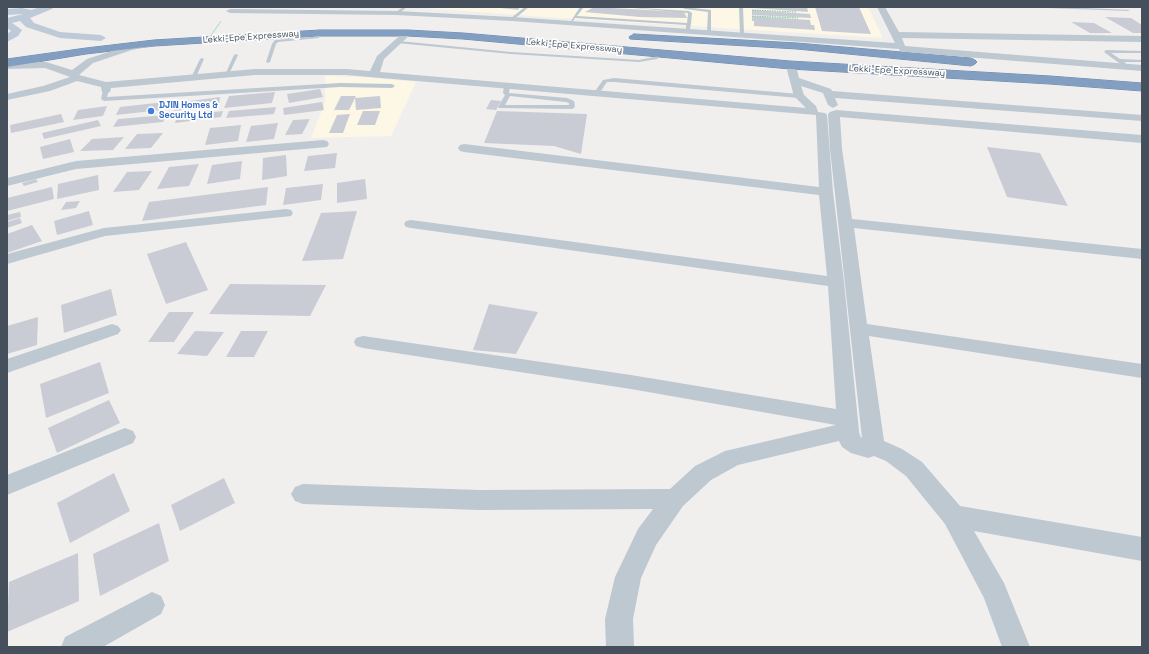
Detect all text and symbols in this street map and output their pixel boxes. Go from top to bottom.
street label: Lekki-Epe Expressway [202,28,300,46]
street label: Lekki-Epe Expressway [525,36,623,56]
street label: Lekki-Epe Expressway [848,63,946,79]
place label: DJIN Homes & Security Ltd [159,101,218,122]
marker: DJIN Homes & Security Ltd [146,106,156,116]

